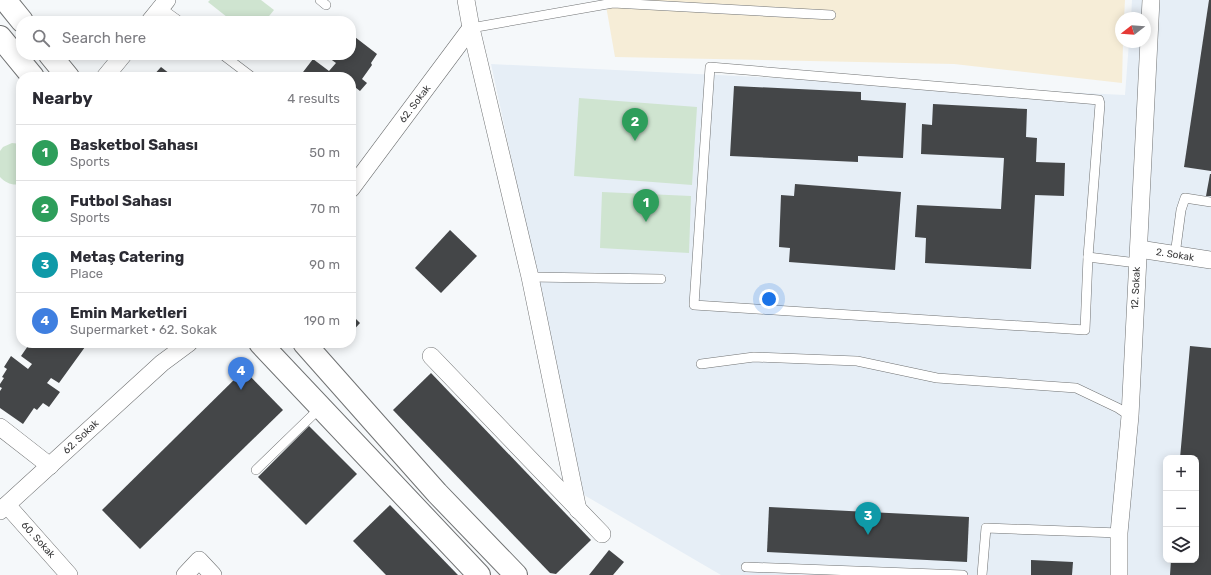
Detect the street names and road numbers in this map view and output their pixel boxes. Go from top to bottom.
street label: 62. Sokak [397,82,434,125]
street label: 2. Sokak [1155,246,1196,264]
street label: 12. Sokak [1129,265,1143,310]
street label: 62. Sokak [61,417,102,457]
street label: 60. Sokak [19,519,58,561]

